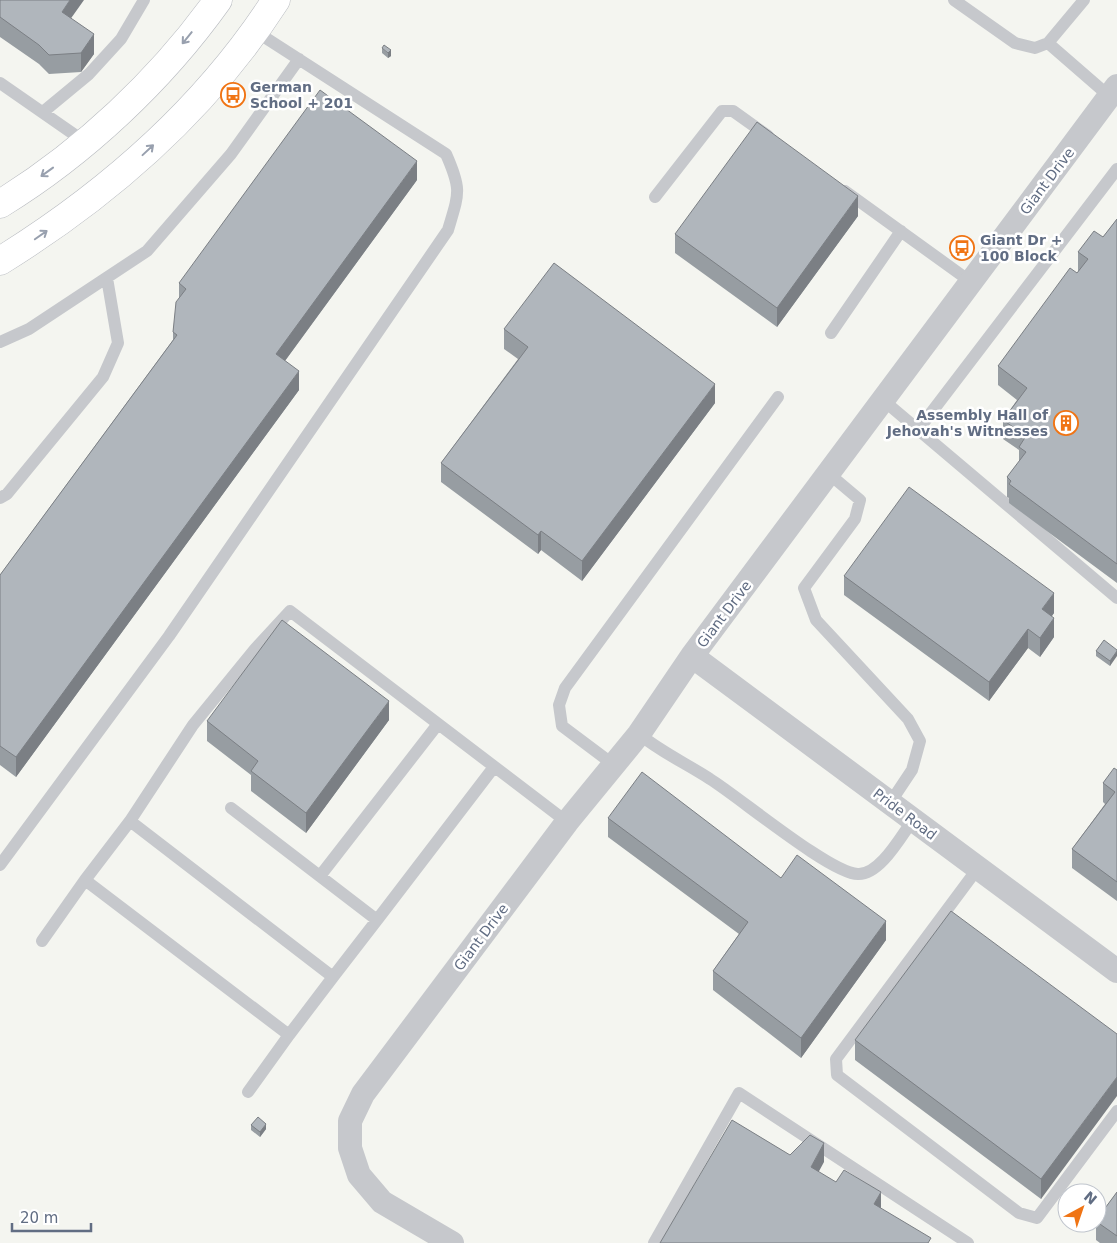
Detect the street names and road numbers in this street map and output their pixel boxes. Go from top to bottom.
street label: Giant Drive [1017,144,1077,218]
street label: Giant Drive [694,577,754,651]
street label: Pride Road [870,785,940,843]
street label: Giant Drive [451,900,511,974]

